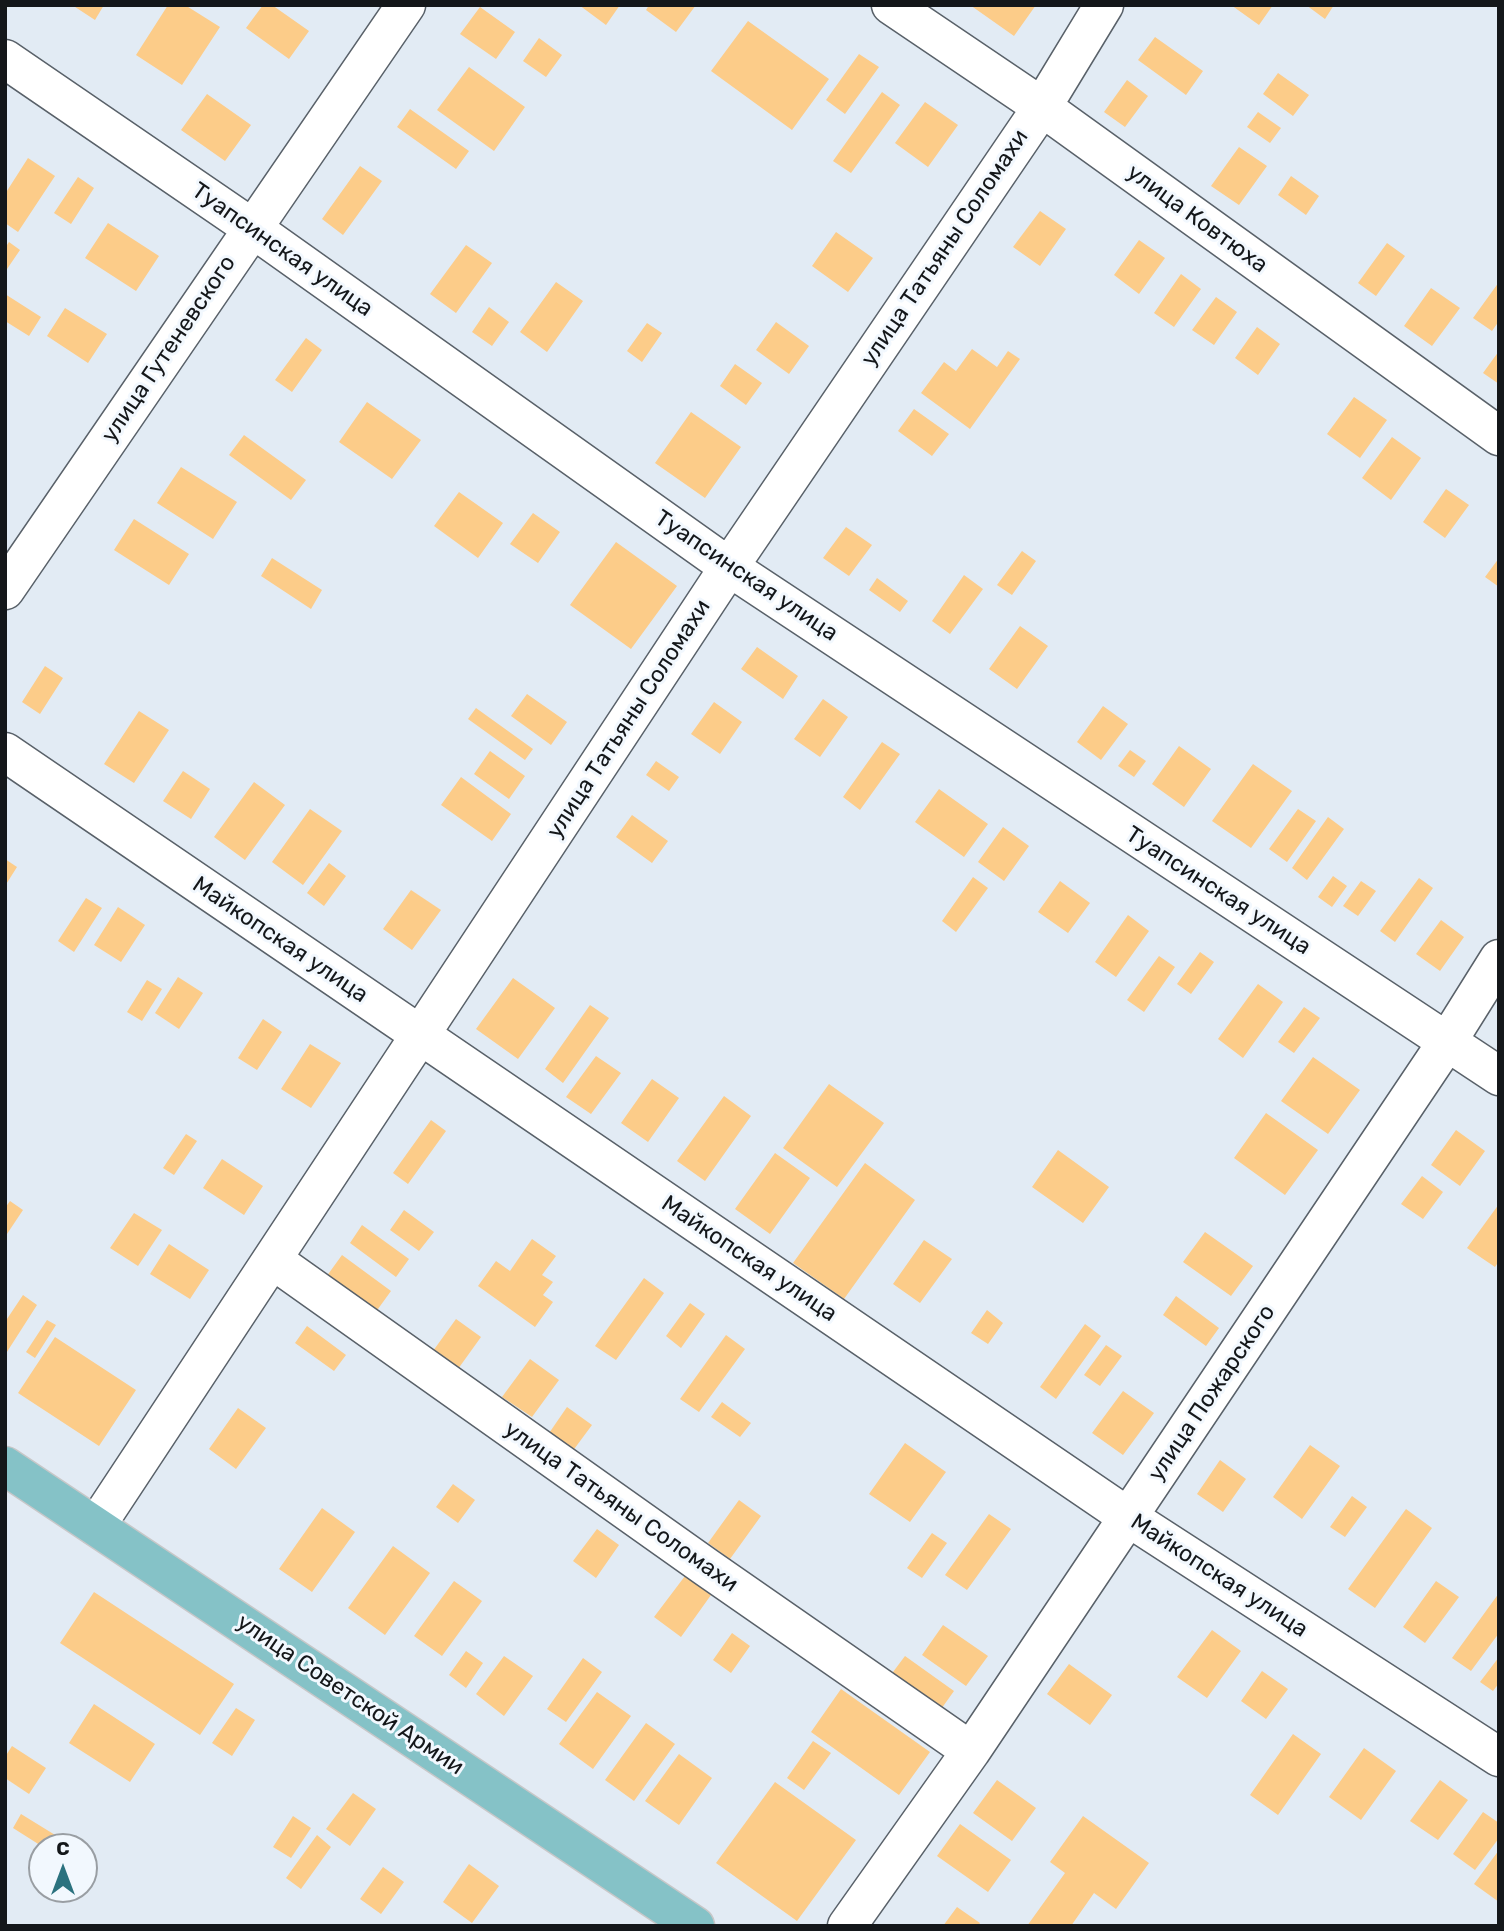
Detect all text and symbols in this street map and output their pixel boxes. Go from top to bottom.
street label: улица Татьяны Соломахи [855,125,1035,371]
street label: улица Ковтюха [1121,159,1273,279]
street label: Туапсинская улица [186,177,378,323]
street label: улица Гутеневского [96,250,242,448]
street label: Туапсинская улица [649,504,843,648]
street label: улица Татьяны Соломахи [541,594,717,844]
street label: Туапсинская улица [1120,821,1316,961]
street label: Майкопская улица [187,871,373,1009]
street label: Майкопская улица [656,1190,842,1328]
street label: улица Пожарского [1143,1300,1281,1486]
street label: улица Татьяны Соломахи [499,1416,743,1598]
street label: Майкопская улица [1125,1508,1313,1644]
street label: улица Советской Армии [231,1609,469,1781]
north arrow [28,1833,98,1903]
text: С [56,1837,70,1860]

